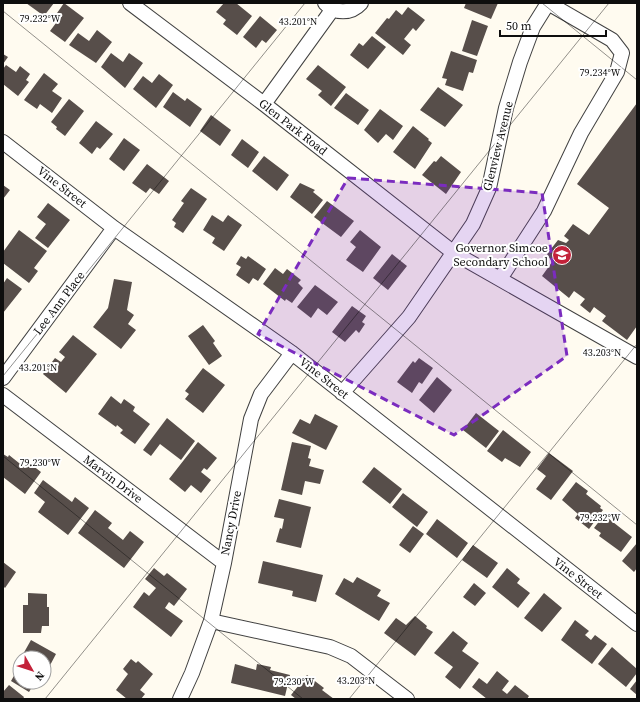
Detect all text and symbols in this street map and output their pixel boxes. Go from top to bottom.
text: 79.232°W [20,12,61,25]
scale bar [500,12,606,38]
text: 43.201°N [279,15,317,28]
text: 50 m [506,18,532,34]
text: 79.234°W [580,66,621,79]
street label: Glen Park Road [256,95,331,159]
street label: Glenview Avenue [479,100,517,192]
street label: Vine Street [34,163,90,211]
place label: Governor Simcoe Secondary School [453,240,548,270]
school or university icon: Governor Simcoe Secondary School [551,244,573,266]
street label: Lee Ann Place [30,268,88,338]
text: 43.203°N [583,346,621,359]
street label: Vine Street [296,354,352,402]
text: 43.201°N [19,361,57,374]
street label: Marvin Drive [80,451,146,507]
text: 79.230°W [20,456,61,469]
street label: Nancy Drive [217,489,245,557]
text: 79.232°W [580,511,621,524]
street label: Vine Street [550,554,606,602]
north arrow [12,650,52,690]
text: N [31,668,48,684]
text: 43.203°N [337,674,375,687]
text: 79.230°W [274,675,315,688]

